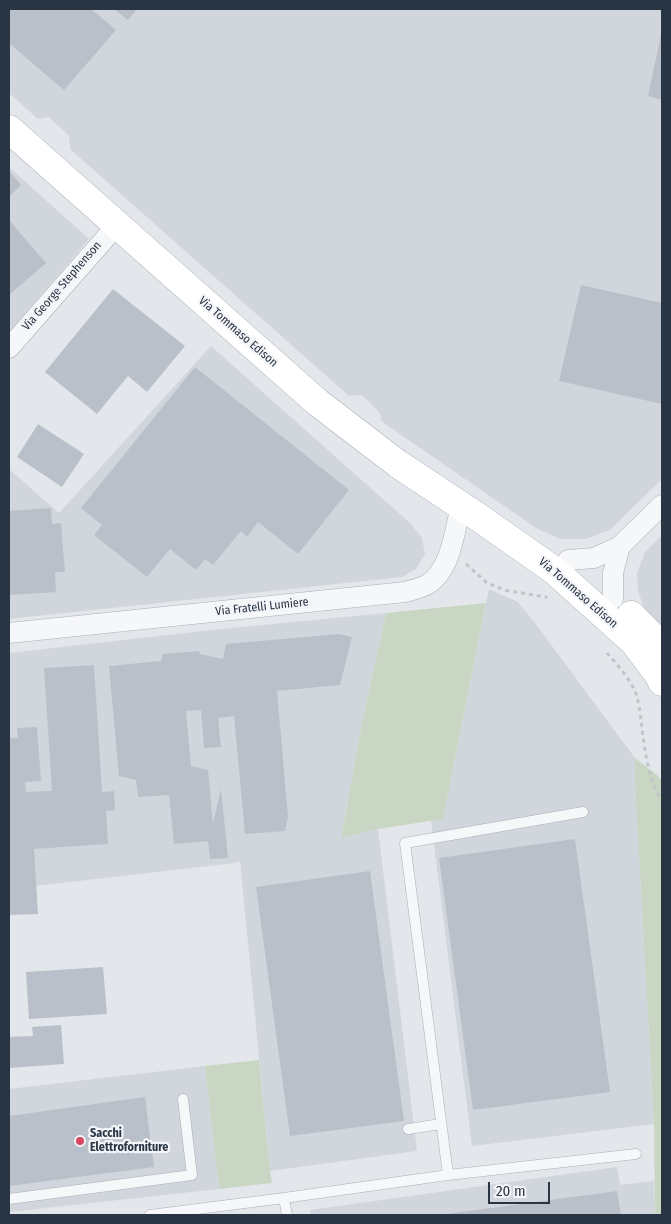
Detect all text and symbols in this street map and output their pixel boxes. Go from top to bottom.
street label: Via George Stephenson [19,238,105,334]
street label: Via Tommaso Edison [195,294,281,370]
street label: Via Tommaso Edison [535,555,621,631]
street label: Via Fratelli Lumiere [215,595,309,619]
place label: Sacchi Elettroforniture [90,1127,168,1155]
marker: Sacchi Elettroforniture [74,1135,86,1147]
scale bar [491,1172,554,1204]
text: 20 m [496,1182,526,1200]

